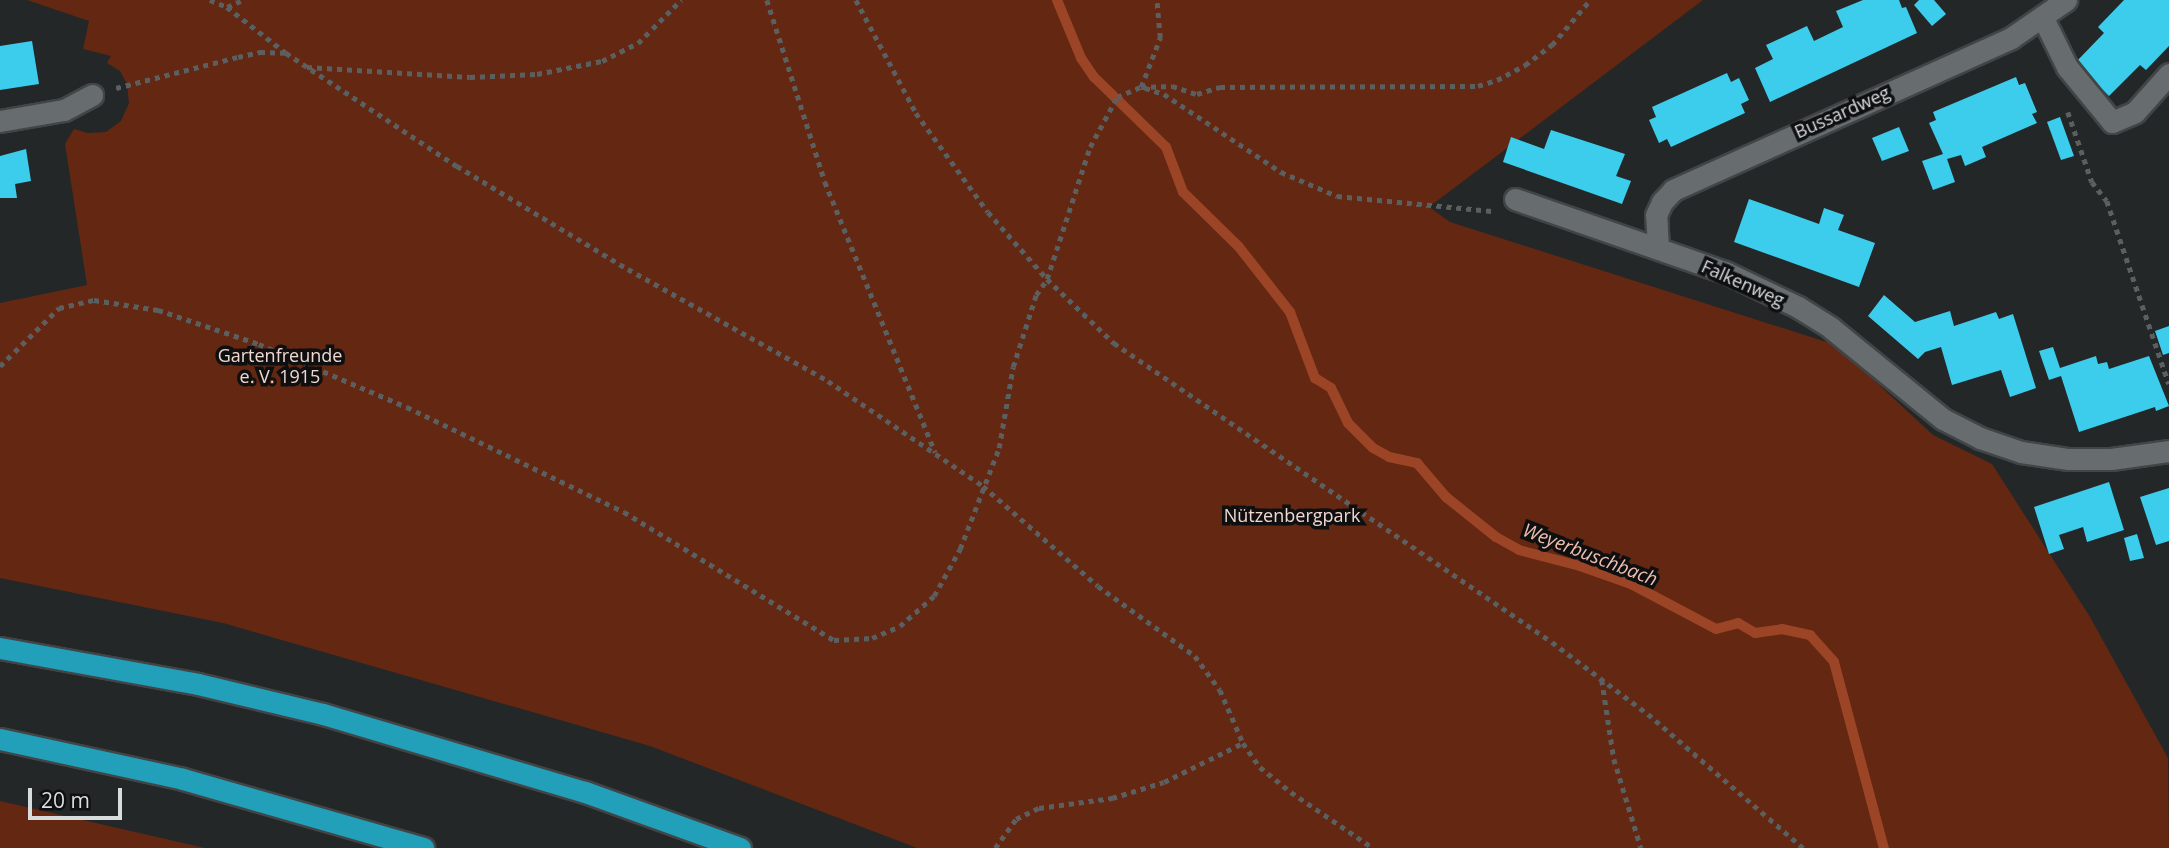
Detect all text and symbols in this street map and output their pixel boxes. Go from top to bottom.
street label: Bussardweg [1791,81,1893,143]
street label: Falkenweg [1698,255,1788,311]
park label: Gartenfreunde e. V. 1915 [218,345,342,388]
park label: Nützenbergpark [1224,504,1360,526]
water label: Weyerbuschbach [1519,519,1661,591]
scale bar [32,774,126,818]
text: 20 m [41,786,90,814]

